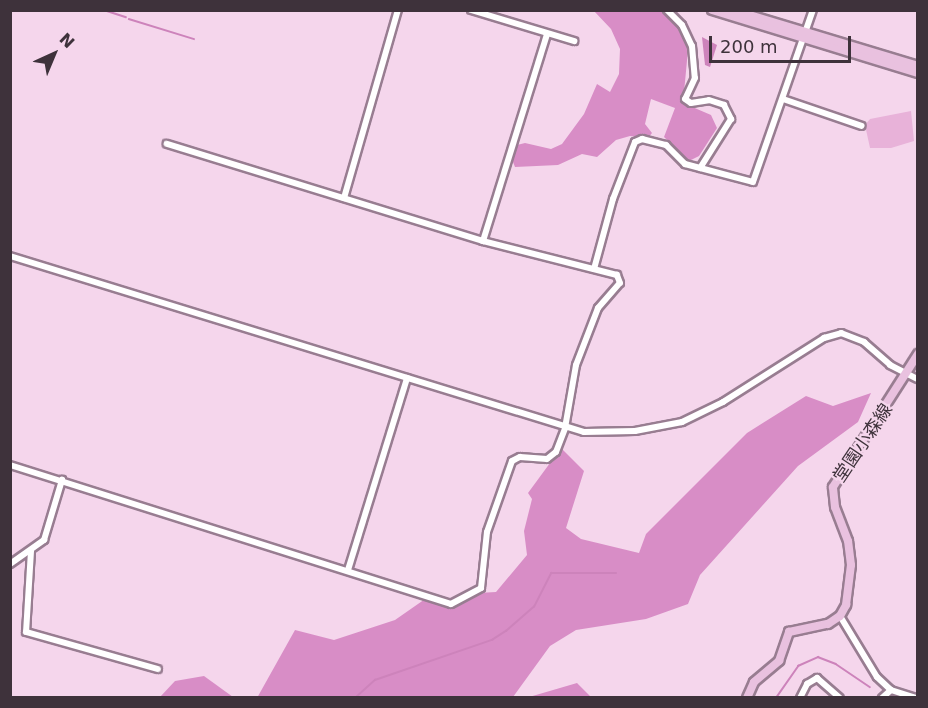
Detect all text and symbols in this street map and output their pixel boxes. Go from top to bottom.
north arrow [24,24,84,84]
scale bar [712,24,854,62]
text: N [55,29,78,52]
text: 200 m [720,36,778,57]
street label: 堂園小森線 [829,400,897,486]

